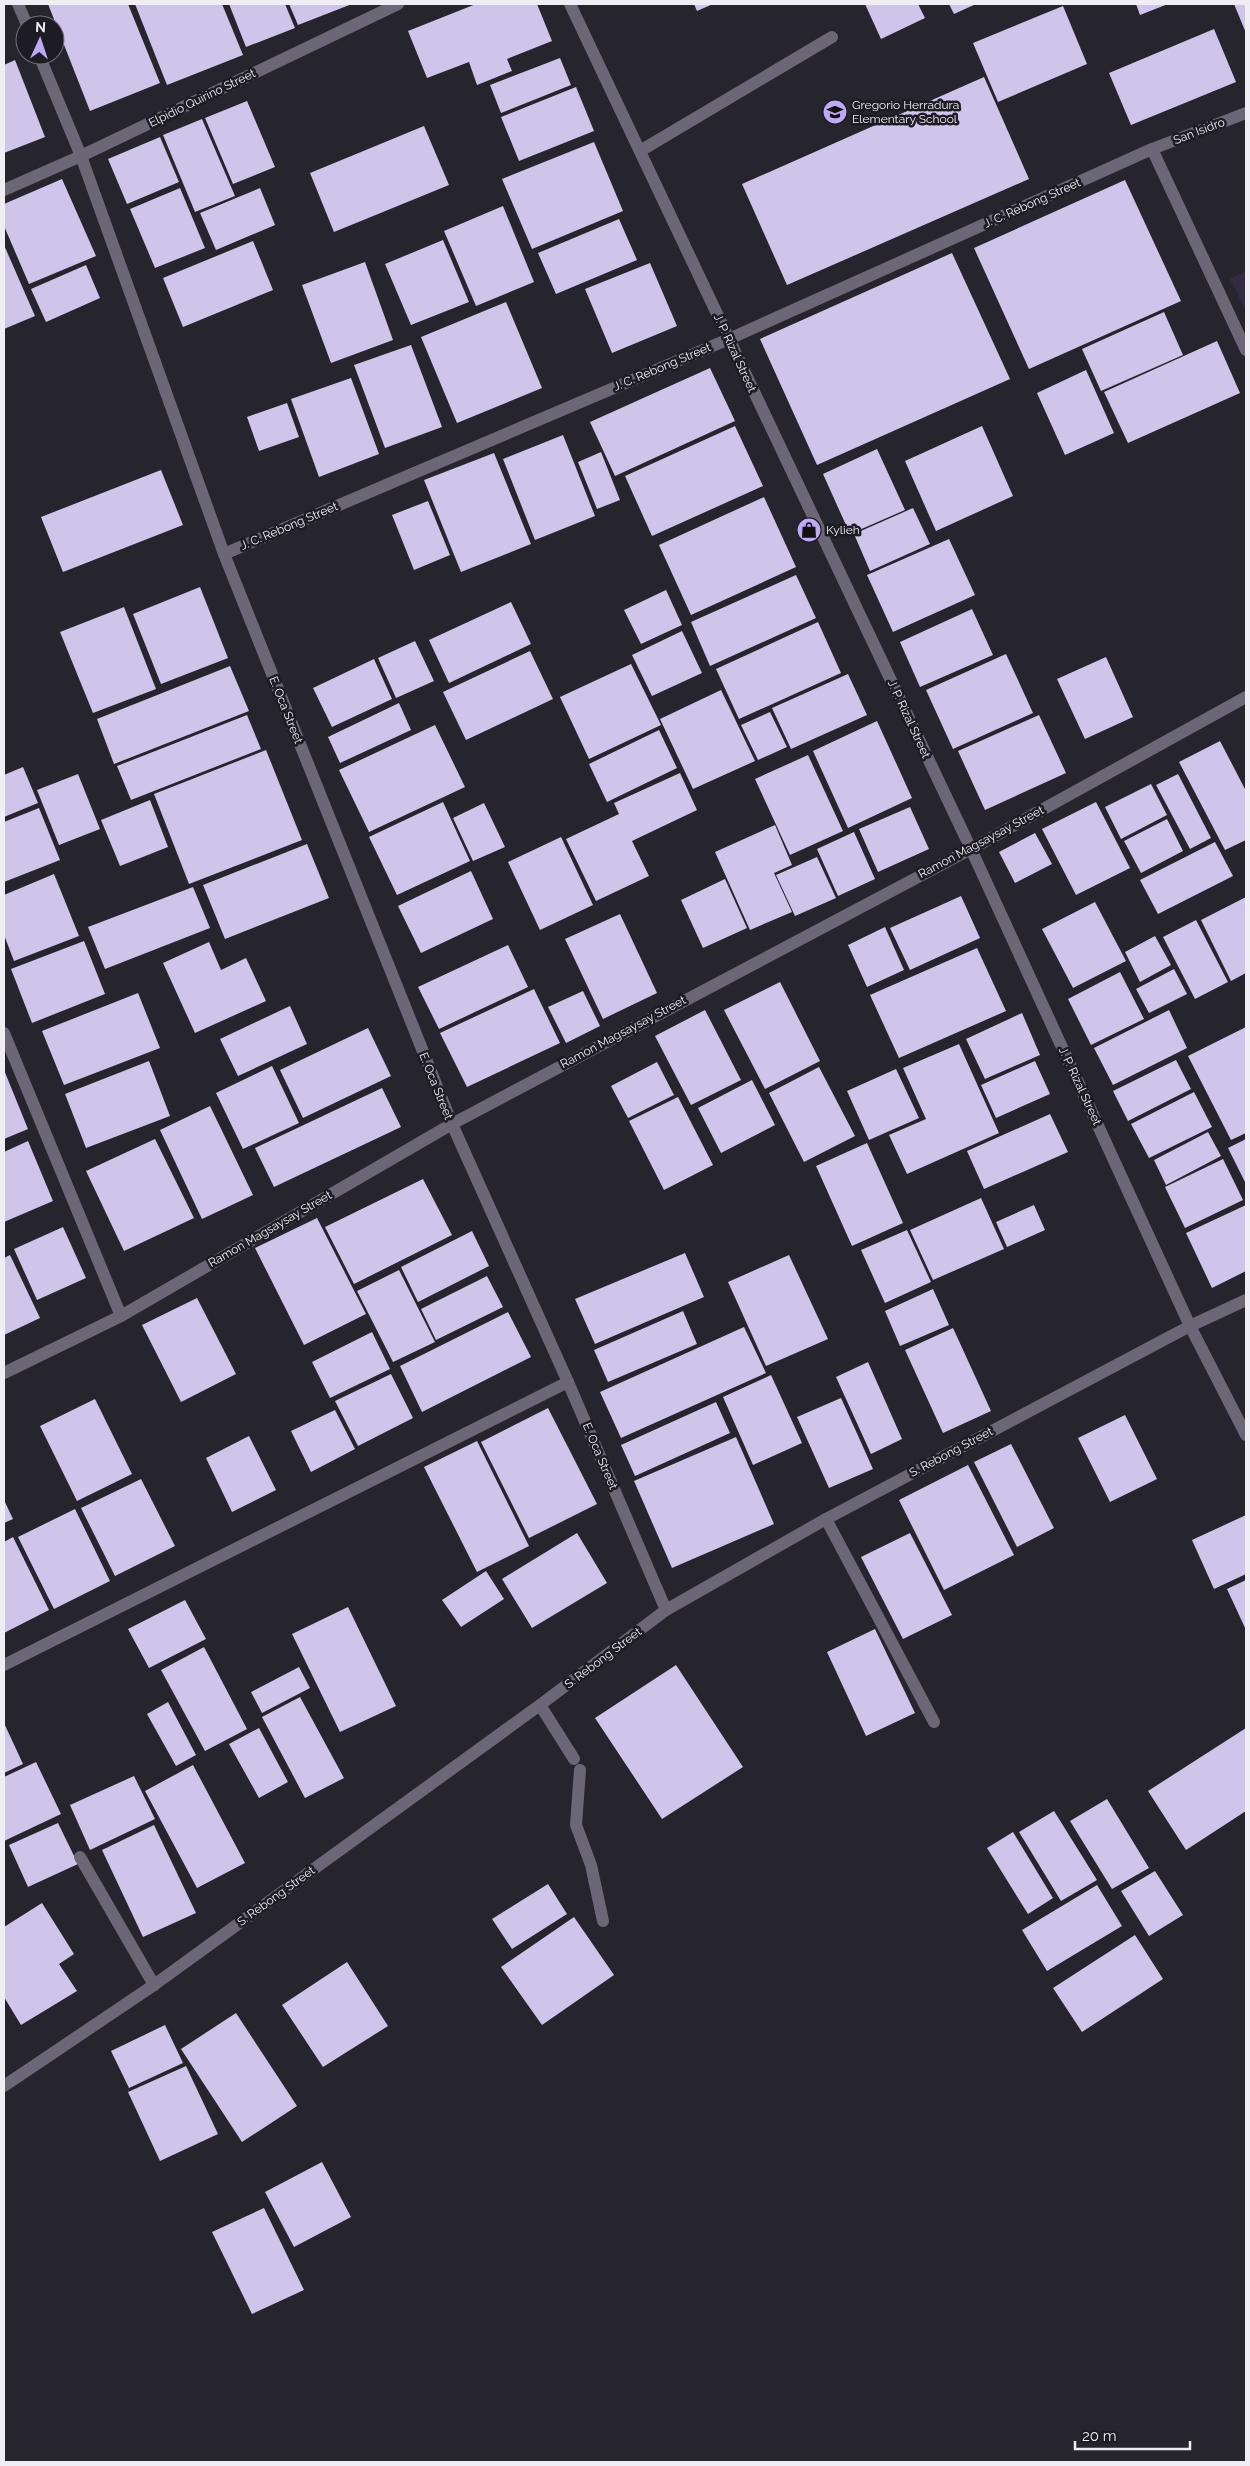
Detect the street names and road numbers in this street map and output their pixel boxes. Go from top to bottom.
street label: Elpidio Quirino Street [146,66,258,130]
street label: San Isidro [1171,115,1227,147]
street label: J. C. Rebong Street [981,175,1083,231]
street label: J. P. Rizal Street [711,312,759,394]
street label: J. C. Rebong Street [611,340,713,394]
street label: J. C. Rebong Street [238,499,340,553]
street label: E. Oca Street [266,674,306,746]
street label: J. P. Rizal Street [885,678,933,760]
street label: Ramon Magsaysay Street [916,803,1046,881]
street label: Ramon Magsaysay Street [558,993,688,1071]
street label: J. P. Rizal Street [1056,1045,1104,1127]
street label: E. Oca Street [416,1050,456,1122]
street label: Ramon Magsaysay Street [206,1188,334,1270]
street label: E. Oca Street [580,1421,620,1491]
street label: S. Rebong Street [907,1424,995,1480]
street label: S. Rebong Street [562,1625,644,1691]
street label: S. Rebong Street [234,1863,318,1929]

